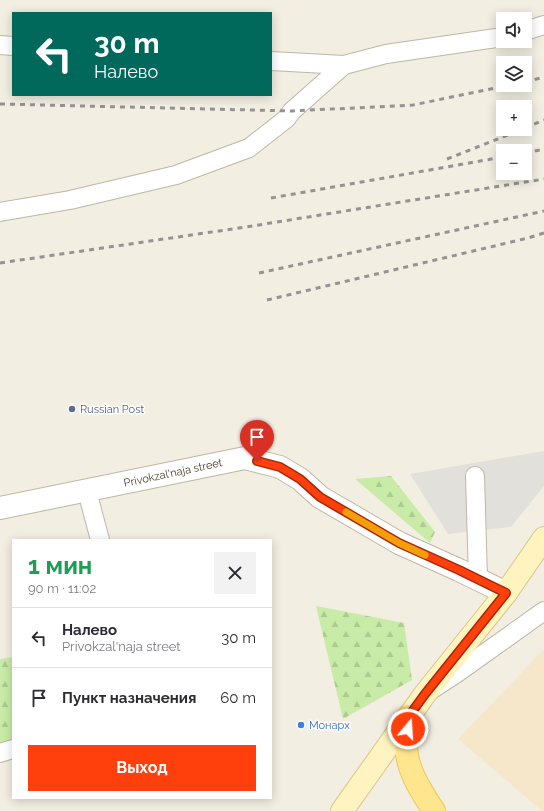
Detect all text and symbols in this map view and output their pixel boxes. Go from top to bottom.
map controls [496,12,532,180]
button: sound [496,12,532,48]
text: 30 m [94,27,160,60]
icon: left [28,28,80,80]
button: layers [496,56,532,92]
text: Налево [94,61,158,82]
button: + [496,100,532,136]
button: − [496,144,532,180]
place label: Russian Post [80,403,144,416]
marker: Russian Post [67,404,77,414]
pin [240,420,274,461]
icon: arrive [246,426,268,448]
street label: Privokzal'naja street [123,456,224,490]
text: 1 мин [28,551,92,580]
button: close [214,552,256,594]
text: 90 m · 11:02 [28,581,96,596]
text: Налево [62,621,117,639]
icon: left [28,627,50,649]
text: 30 m [221,629,256,647]
text: Privokzal'naja street [62,639,181,654]
icon: arrive [28,687,50,709]
text: Пункт назначения [62,689,196,707]
text: 60 m [220,689,256,707]
position arrow [387,708,429,750]
place label: Монарх [309,719,350,732]
marker: Монарх [296,720,306,730]
button: Выход [28,745,256,791]

